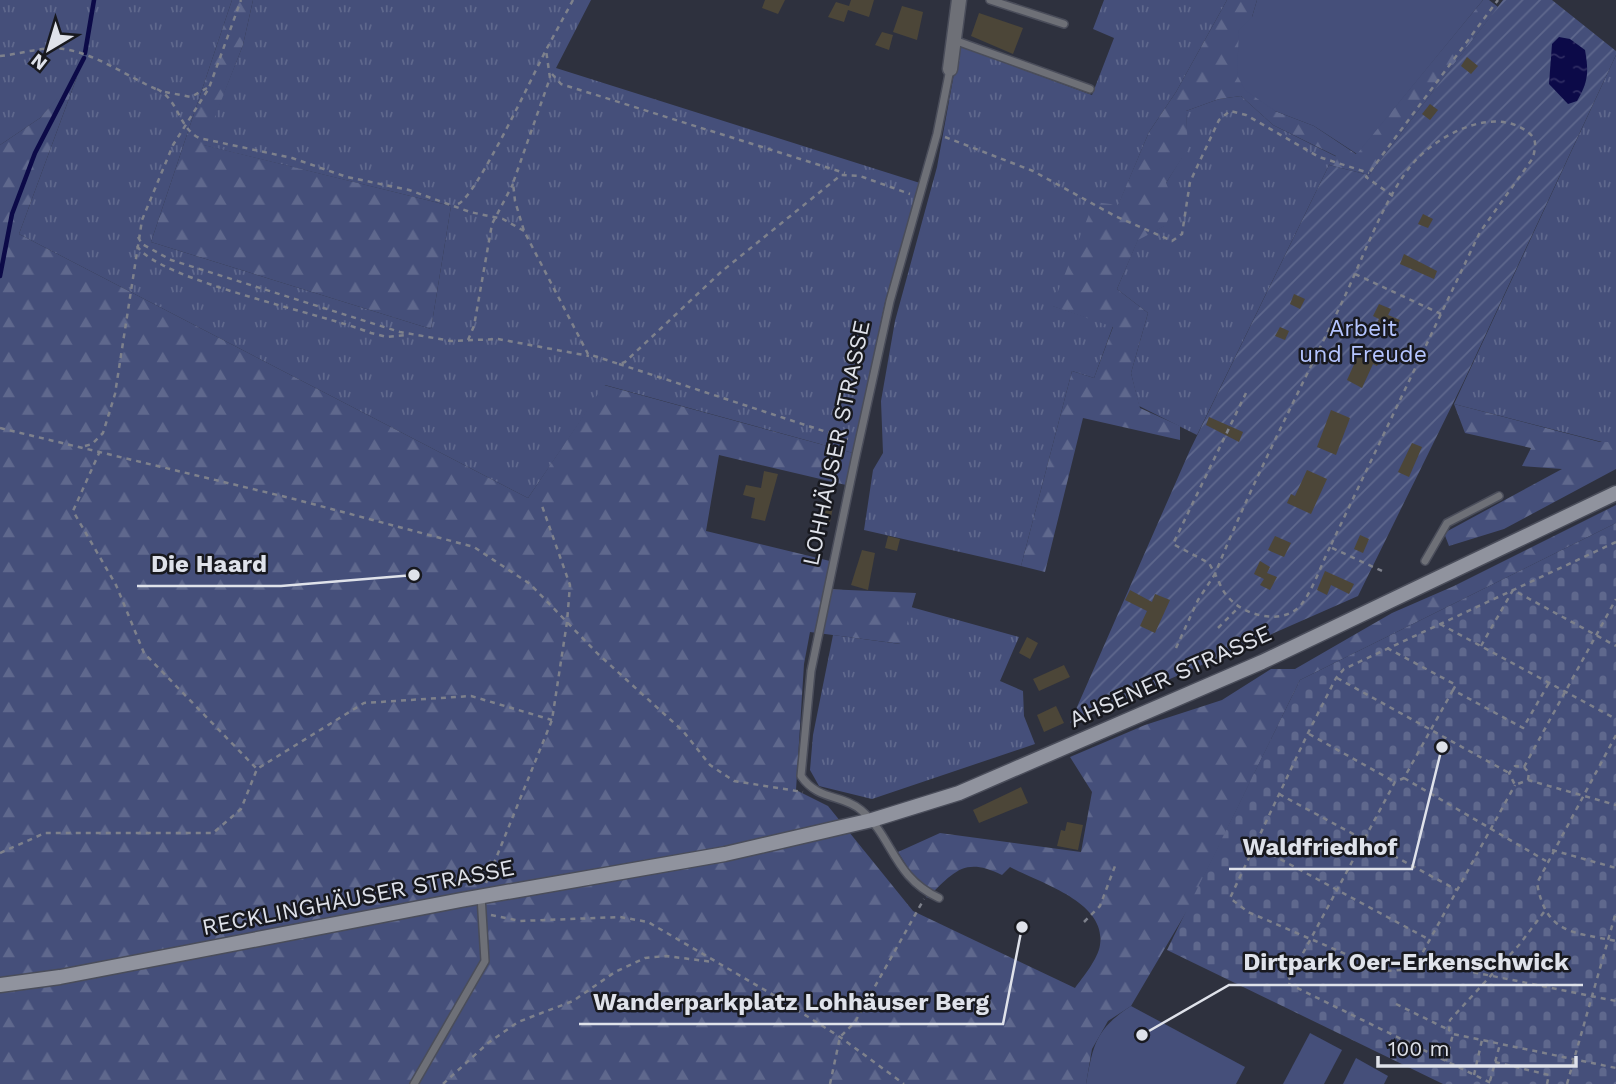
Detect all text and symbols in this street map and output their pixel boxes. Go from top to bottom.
north arrow [14,14,84,84]
text: N [26,49,51,75]
park label: Arbeit und Freude [1299,315,1427,368]
street label: LOHHÄUSER STRASSE [797,318,876,568]
callout: Die Haard [137,541,281,586]
text: Die Haard [151,550,267,578]
street label: AHSENER STRASSE [1065,620,1276,733]
callout: Waldfriedhof [1229,824,1412,869]
text: Waldfriedhof [1242,833,1398,861]
street label: RECKLINGHÄUSER STRASSE [200,854,516,941]
callout: Dirtpark Oer-Erkenschwick [1229,940,1583,985]
text: Dirtpark Oer-Erkenschwick [1243,948,1569,976]
callout: Wanderparkplatz Lohhäuser Berg [579,979,1003,1024]
text: Wanderparkplatz Lohhäuser Berg [593,988,989,1016]
scale bar [1378,1024,1576,1068]
text: 100 m [1388,1036,1450,1061]

